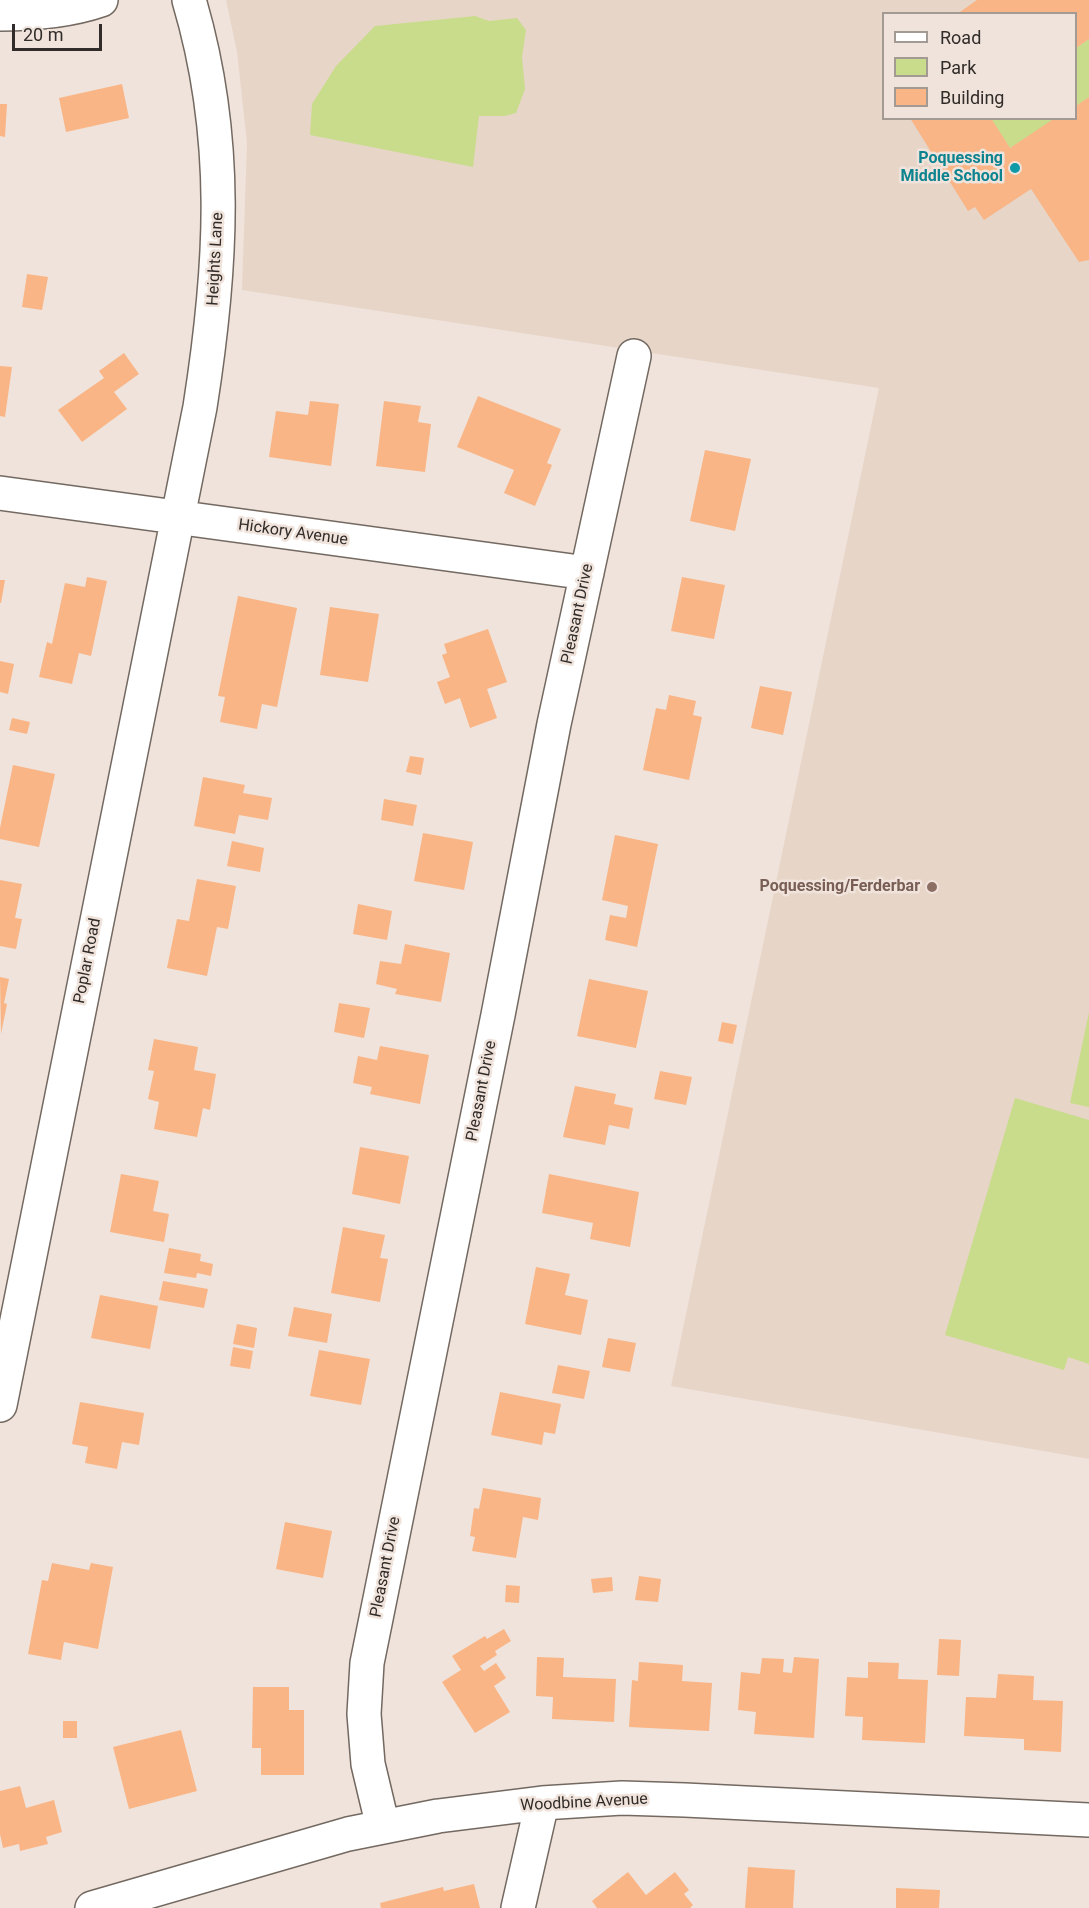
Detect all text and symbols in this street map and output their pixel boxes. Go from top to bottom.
scale bar [15,12,105,50]
legend [882,12,1077,120]
text: 20 m [23,24,63,45]
text: Road [940,27,981,48]
text: Park [940,57,976,78]
text: Building [940,87,1004,108]
place label: Poquessing Middle School [900,149,1003,187]
marker: Poquessing Middle School [1008,161,1022,175]
street label: Heights Lane [204,212,228,306]
street label: Hickory Avenue [237,516,349,550]
street label: Pleasant Drive [558,562,598,666]
place label: Poquessing/Ferderbar [760,877,920,897]
marker: Poquessing/Ferderbar [925,880,939,894]
street label: Poplar Road [70,917,106,1005]
street label: Pleasant Drive [463,1039,501,1143]
street label: Pleasant Drive [367,1515,405,1619]
street label: Woodbine Avenue [520,1790,648,1816]

